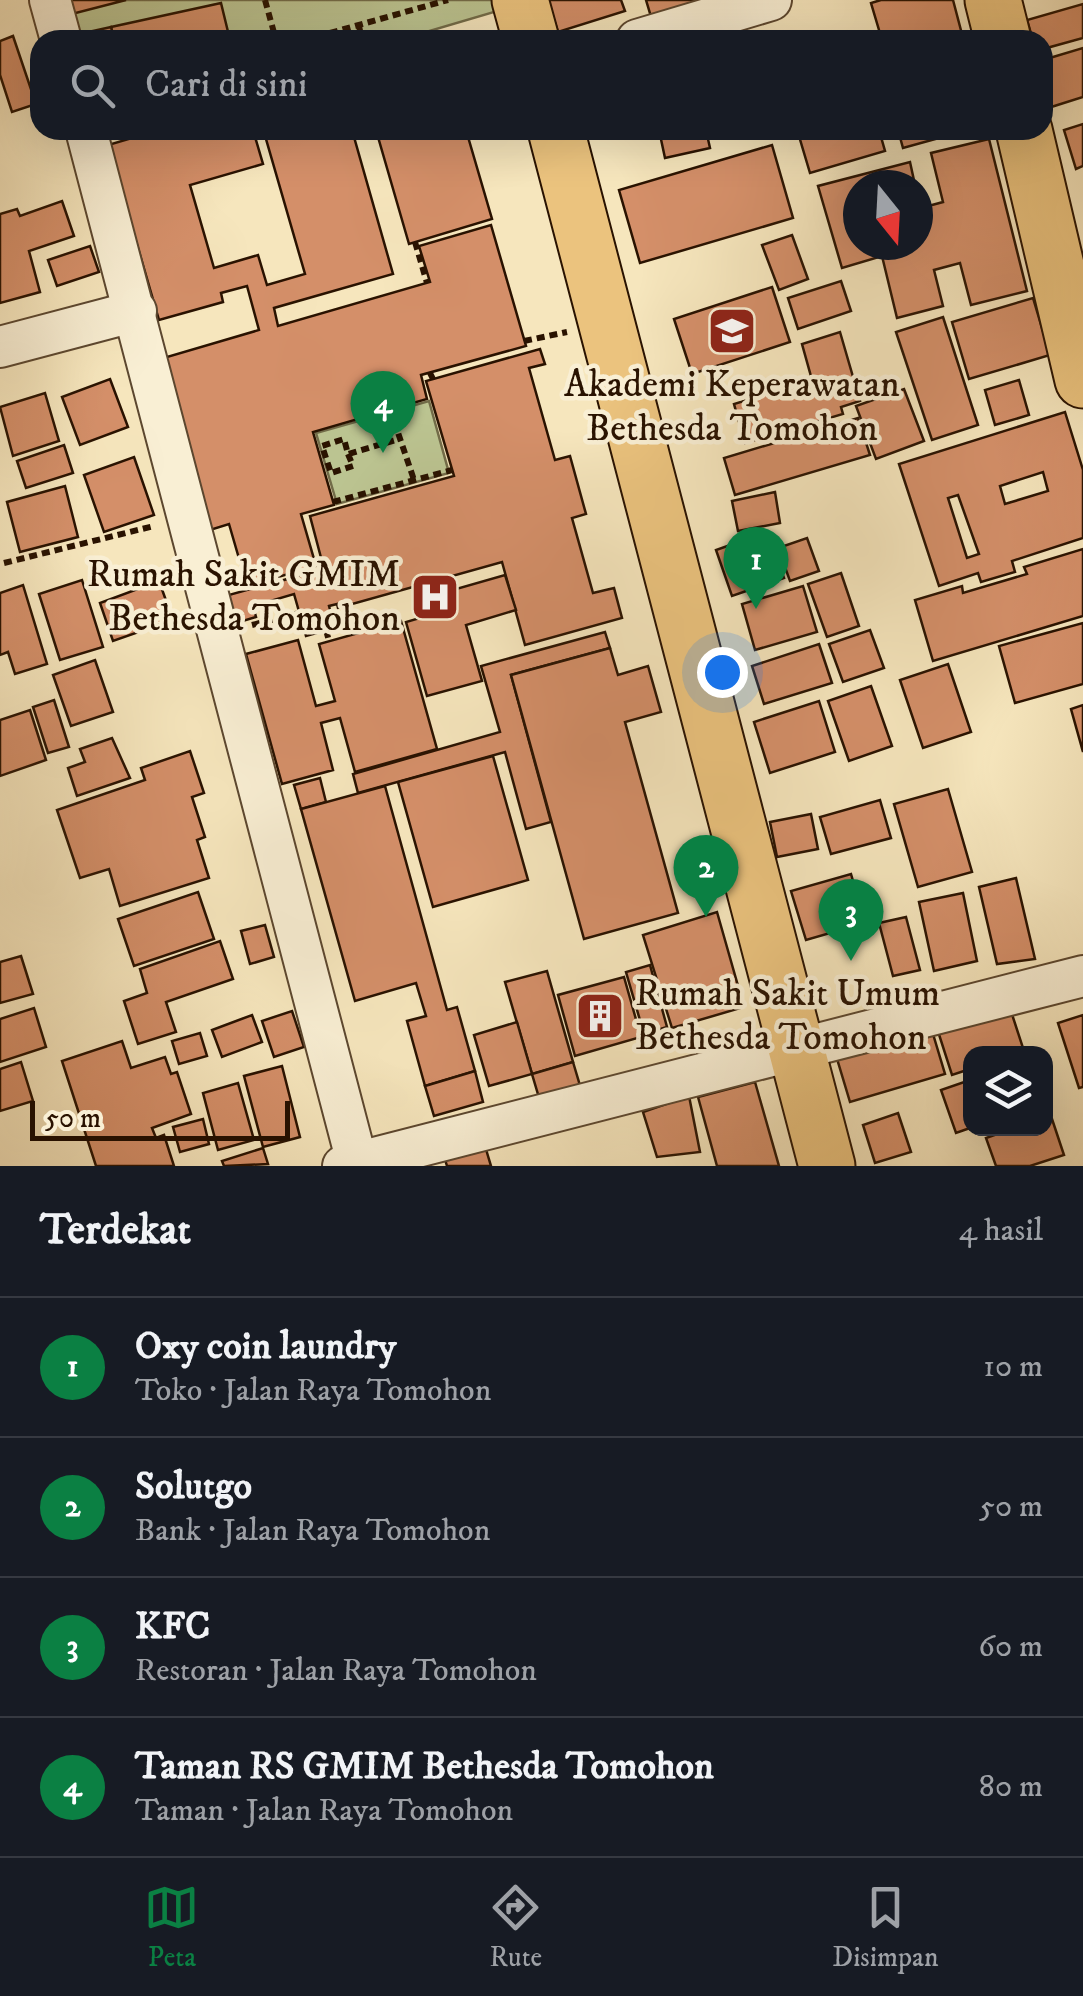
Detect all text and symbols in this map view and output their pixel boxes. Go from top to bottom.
search box [30,30,1053,140]
icon: search [65,58,120,113]
text: Cari di sini [145,61,308,109]
north arrow [843,170,933,260]
school or university icon: Akademi Keperawatan Bethesda Tomohon [706,305,758,357]
place label: Akademi Keperawatan Bethesda Tomohon [564,361,900,453]
pin: 4 [350,370,416,453]
pin: 1 [724,526,788,609]
place label: Rumah Sakit GMIM Bethesda Tomohon [87,551,400,643]
hospital icon: Rumah Sakit GMIM Bethesda Tomohon [409,571,461,623]
your location [697,647,748,698]
pin: 2 [674,834,738,917]
pin: 3 [818,878,884,961]
place label: Rumah Sakit Umum Bethesda Tomohon [635,970,940,1062]
building icon: Rumah Sakit Umum Bethesda Tomohon [574,990,626,1042]
map controls [963,1046,1053,1136]
button: layers [963,1046,1053,1136]
scale bar [30,1096,290,1140]
text: 50 m [45,1101,101,1136]
text: Terdekat [40,1205,191,1257]
text: 4 hasil [959,1211,1043,1251]
text: Oxy coin laundry [135,1323,396,1371]
text: 1 [67,1347,78,1387]
text: 10 m [983,1347,1043,1387]
text: Toko · Jalan Raya Tomohon [135,1371,491,1411]
text: Solutgo [135,1463,252,1511]
text: 2 [65,1487,80,1527]
text: 50 m [979,1487,1043,1527]
text: Bank · Jalan Raya Tomohon [135,1511,490,1551]
text: KFC [135,1603,210,1651]
text: 3 [67,1627,78,1667]
text: 60 m [978,1627,1043,1667]
text: Restoran · Jalan Raya Tomohon [135,1651,537,1691]
text: Taman RS GMIM Bethesda Tomohon [135,1743,714,1791]
text: 4 [63,1767,82,1807]
text: 80 m [979,1767,1043,1807]
text: Taman · Jalan Raya Tomohon [135,1791,513,1831]
tab: Peta [144,1880,199,1975]
tab: Rute [488,1880,543,1975]
tab: Disimpan [832,1880,939,1975]

